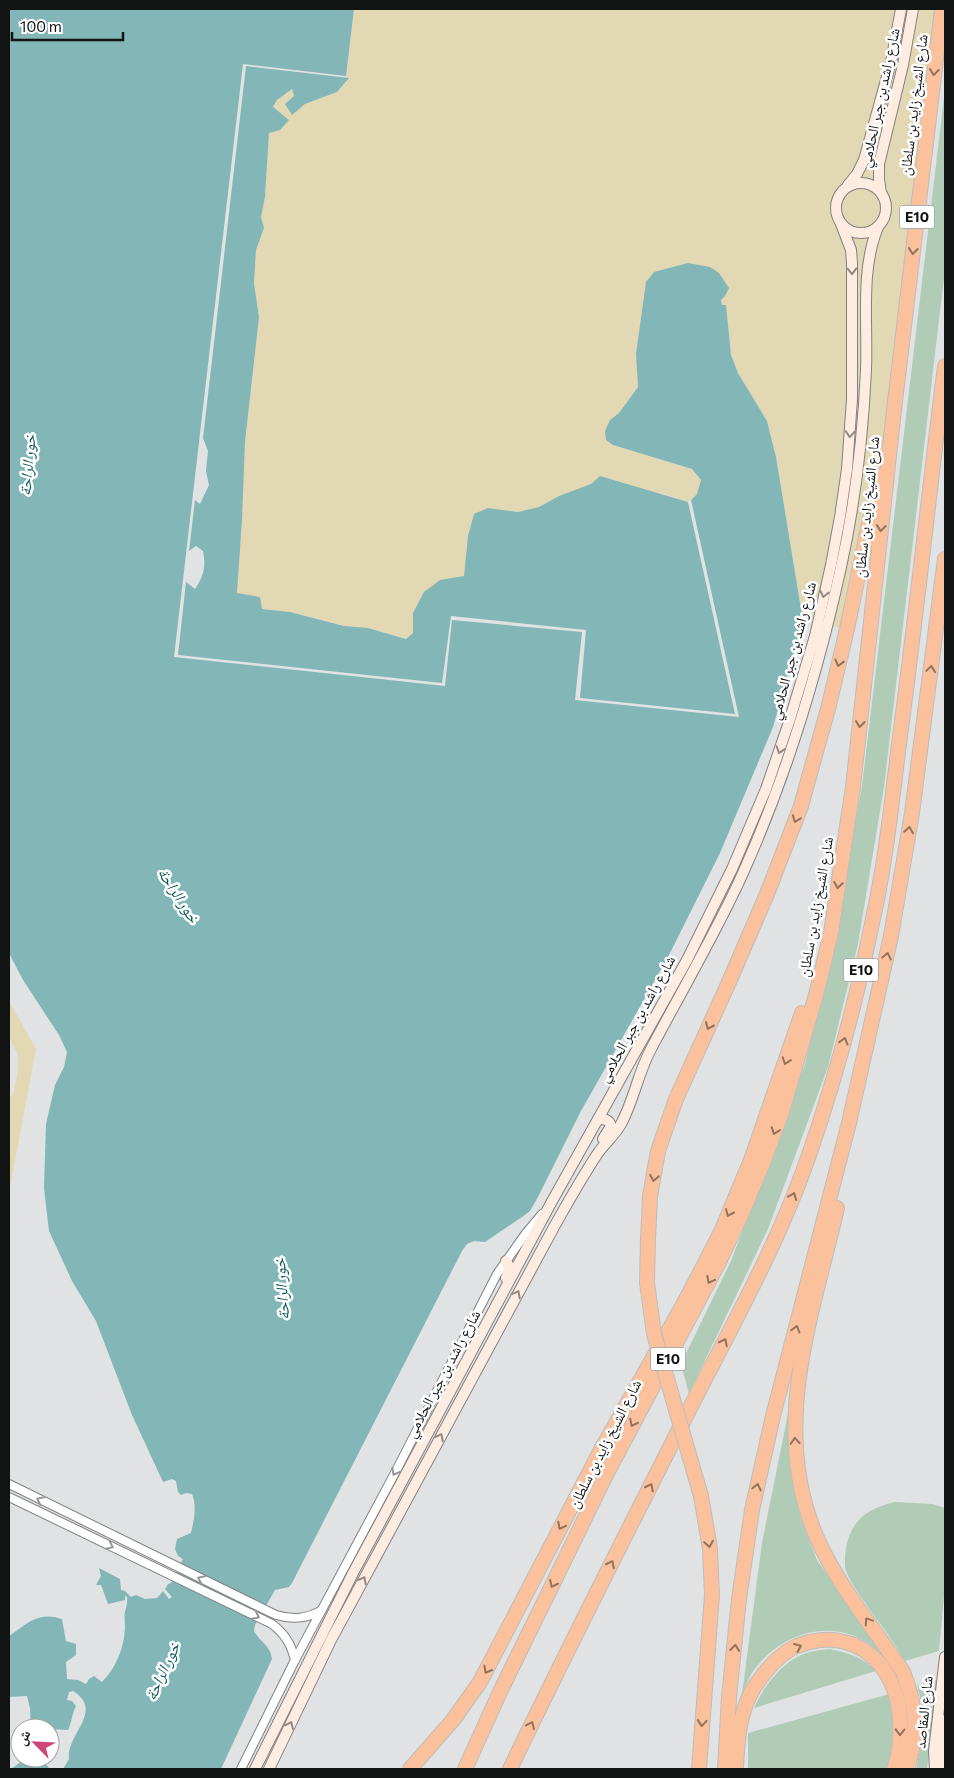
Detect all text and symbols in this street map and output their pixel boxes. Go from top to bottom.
scale bar [12,10,124,42]
text: 100 m [20,17,62,35]
street label: شارع راشد بن جبر الحلامي [855,26,906,170]
street label: شارع الشيخ زايد بن سلطان [895,33,933,177]
one-way arrow [929,69,940,77]
road number: E10 [900,206,934,228]
one-way arrow [908,248,919,256]
one-way arrow [847,268,857,275]
one-way arrow [845,430,856,438]
water label: خور الراحة [14,433,40,497]
street label: شارع الشيخ زايد بن سلطان [850,435,884,579]
one-way arrow [876,524,887,532]
street label: شارع راشد بن جبر الحلامي [765,580,823,723]
one-way arrow [820,589,830,598]
one-way arrow [834,658,845,667]
one-way arrow [925,665,936,673]
one-way arrow [855,720,866,728]
one-way arrow [776,745,786,754]
one-way arrow [792,814,802,823]
one-way arrow [903,826,914,834]
street label: شارع الشيخ زايد بن سلطان [794,835,838,979]
water label: خور الراحة [154,864,205,927]
one-way arrow [833,881,844,889]
street label: شارع راشد بن جبر الحلامي [594,952,682,1087]
one-way arrow [881,952,892,960]
road number: E10 [844,958,878,982]
one-way arrow [705,1021,716,1030]
one-way arrow [838,1037,849,1046]
one-way arrow [781,1056,791,1065]
one-way arrow [771,1126,781,1135]
one-way arrow [649,1174,659,1182]
one-way arrow [787,1192,797,1200]
one-way arrow [725,1208,735,1217]
water label: خور الراحة [269,1257,293,1321]
one-way arrow [706,1275,716,1284]
one-way arrow [511,1290,521,1299]
street label: شارع راشد بن جبر الحلامي [401,1306,487,1442]
one-way arrow [790,1325,801,1334]
one-way arrow [718,1339,728,1348]
road number: E10 [650,1348,686,1370]
street label: شارع الشيخ زايد بن سلطان [564,1376,646,1512]
one-way arrow [629,1418,639,1427]
one-way arrow [434,1433,444,1442]
one-way arrow [790,1437,801,1445]
one-way arrow [391,1466,401,1475]
one-way arrow [644,1483,654,1492]
one-way arrow [751,1483,762,1492]
one-way arrow [36,1495,45,1506]
one-way arrow [557,1521,567,1530]
one-way arrow [105,1540,114,1550]
one-way arrow [703,1540,714,1548]
one-way arrow [605,1560,615,1569]
one-way arrow [197,1574,206,1585]
one-way arrow [357,1576,367,1585]
one-way arrow [549,1579,559,1588]
one-way arrow [251,1610,260,1621]
one-way arrow [865,1617,874,1626]
water label: خور الراحة [140,1638,184,1703]
one-way arrow [793,1643,802,1654]
one-way arrow [729,1644,740,1652]
one-way arrow [483,1665,493,1674]
street label: شارع المقاصد [910,1675,938,1749]
north arrow [10,1718,60,1768]
one-way arrow [697,1719,708,1727]
one-way arrow [284,1721,294,1730]
one-way arrow [525,1721,535,1730]
text: ش [12,1727,34,1748]
one-way arrow [895,1728,905,1736]

